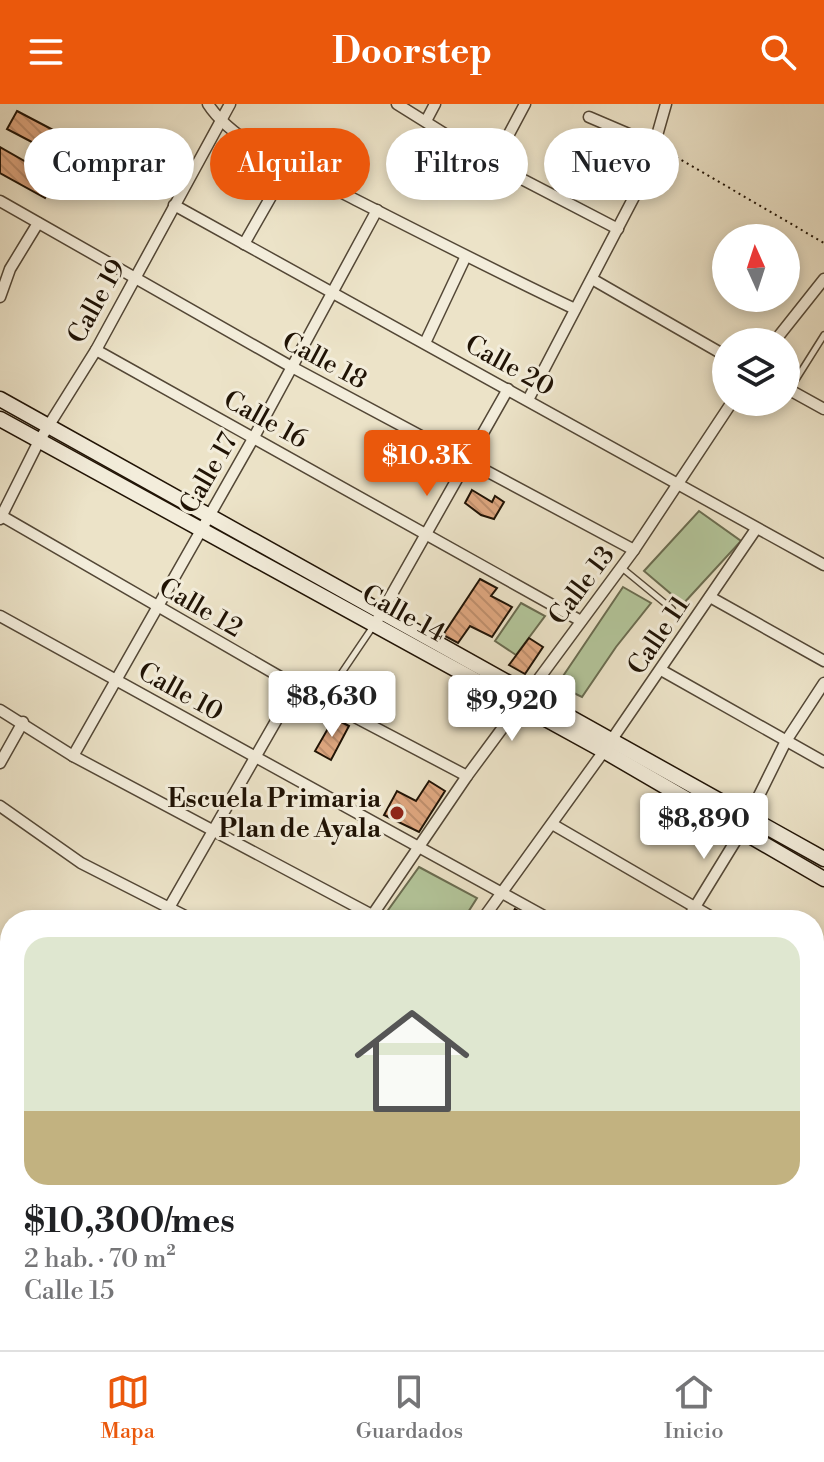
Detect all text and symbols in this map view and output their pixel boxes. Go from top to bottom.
icon: menu [24,30,68,74]
text: Doorstep [332,30,492,75]
icon: search [756,30,800,74]
chip: Comprar [24,128,194,200]
chip: Alquilar [210,128,370,200]
chip: Filtros [386,128,528,200]
chip: Nuevo [544,128,679,200]
north arrow [712,224,800,312]
map controls [712,224,800,416]
street label: Calle 19 [61,254,133,349]
street label: Calle 18 [277,325,372,396]
street label: Calle 20 [459,328,560,403]
button: layers [712,328,800,416]
street label: Calle 16 [218,384,313,456]
street label: Calle 17 [173,427,245,520]
pin: $10.3K [362,430,492,498]
text: $10.3K [382,440,472,472]
street label: Calle 13 [542,540,622,631]
street label: Calle 12 [153,571,248,645]
street label: Calle 14 [356,578,451,650]
street label: Calle 11 [621,590,697,681]
street label: Calle 10 [132,655,229,728]
pin: $8,630 [267,671,397,739]
pin: $9,920 [447,675,577,743]
text: $8,630 [287,681,377,713]
text: $9,920 [466,685,558,717]
place label: Escuela Primaria Plan de Ayala [167,783,382,845]
pin: $8,890 [639,793,769,861]
text: $8,890 [658,803,750,835]
marker: Escuela Primaria Plan de Ayala [388,804,406,822]
icon: home [340,989,484,1133]
text: $10,300/mes [24,1201,235,1243]
text: 2 hab. · 70 m² [24,1243,176,1275]
text: Calle 15 [24,1275,114,1307]
tab: Mapa [100,1370,155,1445]
tab: Guardados [356,1370,463,1445]
tab: Inicio [664,1370,724,1445]

